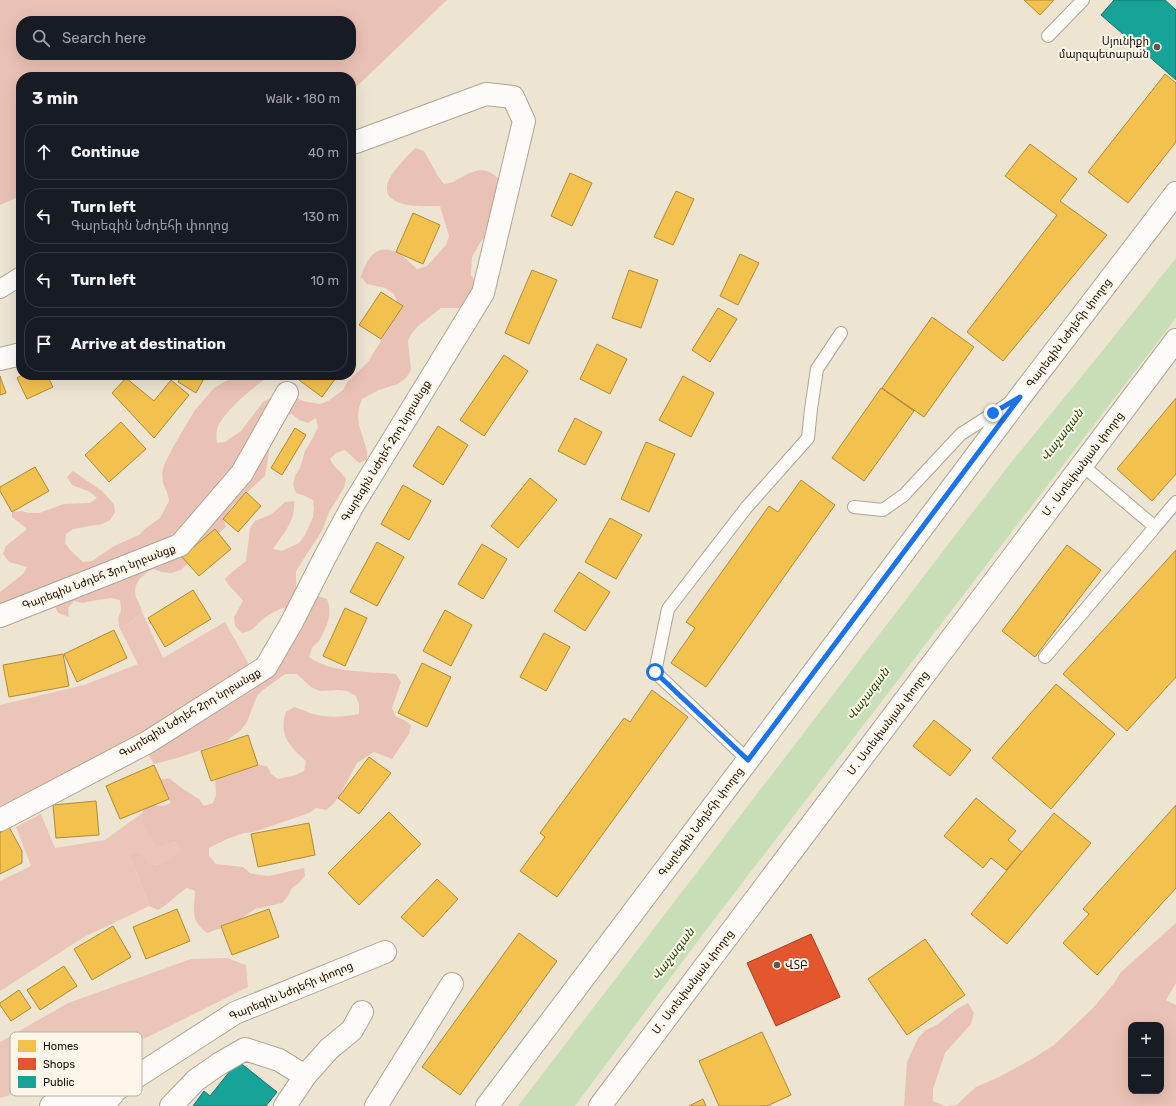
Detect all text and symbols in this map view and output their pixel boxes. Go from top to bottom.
search box [16,16,356,60]
icon: search [30,27,52,49]
text: Search here [62,29,146,47]
place label: Սյունիքի մարզպետարան [1059,35,1149,61]
marker: Սյունիքի մարզպետարան [1152,42,1162,52]
text: 3 min [32,88,78,108]
text: Walk · 180 m [265,91,340,106]
icon: ahead [33,141,55,163]
text: Continue [71,143,140,161]
text: 40 m [308,145,339,160]
text: Turn left [71,198,136,216]
icon: left [33,205,55,227]
text: 130 m [303,209,339,224]
text: Գարեգին Նժդեհի փողոց [71,218,229,233]
icon: left [33,269,55,291]
text: Turn left [71,271,136,289]
text: 10 m [310,273,339,288]
street label: Գարեգին Նժդեհի փողոց [1024,276,1114,390]
icon: arrive [33,333,55,355]
text: Arrive at destination [71,335,226,353]
street label: Գարեգին Նժդեհ 2րդ նրբանցք [338,378,434,524]
route end [984,404,1002,422]
water label: Վաչագան [1038,405,1087,464]
street label: Մ․ Ստեփանյան փողոց [1039,409,1127,519]
street label: Գարեգին Նժդեհ 3րդ նրբանցք [21,542,177,612]
route start [646,663,664,681]
water label: Վաչագան [844,664,893,723]
street label: Գարեգին Նժդեհ 2րդ նրբանցք [117,665,263,761]
street label: Մ․ Ստեփանյան փողոց [844,668,932,778]
street label: Գարեգին Նժդեհի փողոց [656,765,746,879]
water label: Վաչագան [649,924,698,983]
street label: Մ․ Ստեփանյան փողոց [649,927,737,1037]
street label: Գարեգին Նժդեհի փողոց [227,959,355,1023]
place label: ՎՏԲ [785,959,808,972]
marker: ՎՏԲ [772,960,782,970]
map controls [1128,1022,1164,1094]
button: + [1128,1022,1164,1058]
legend [10,1032,142,1096]
text: Homes [43,1040,79,1053]
text: Shops [43,1058,75,1071]
button: − [1128,1058,1164,1094]
text: Public [43,1076,75,1089]

